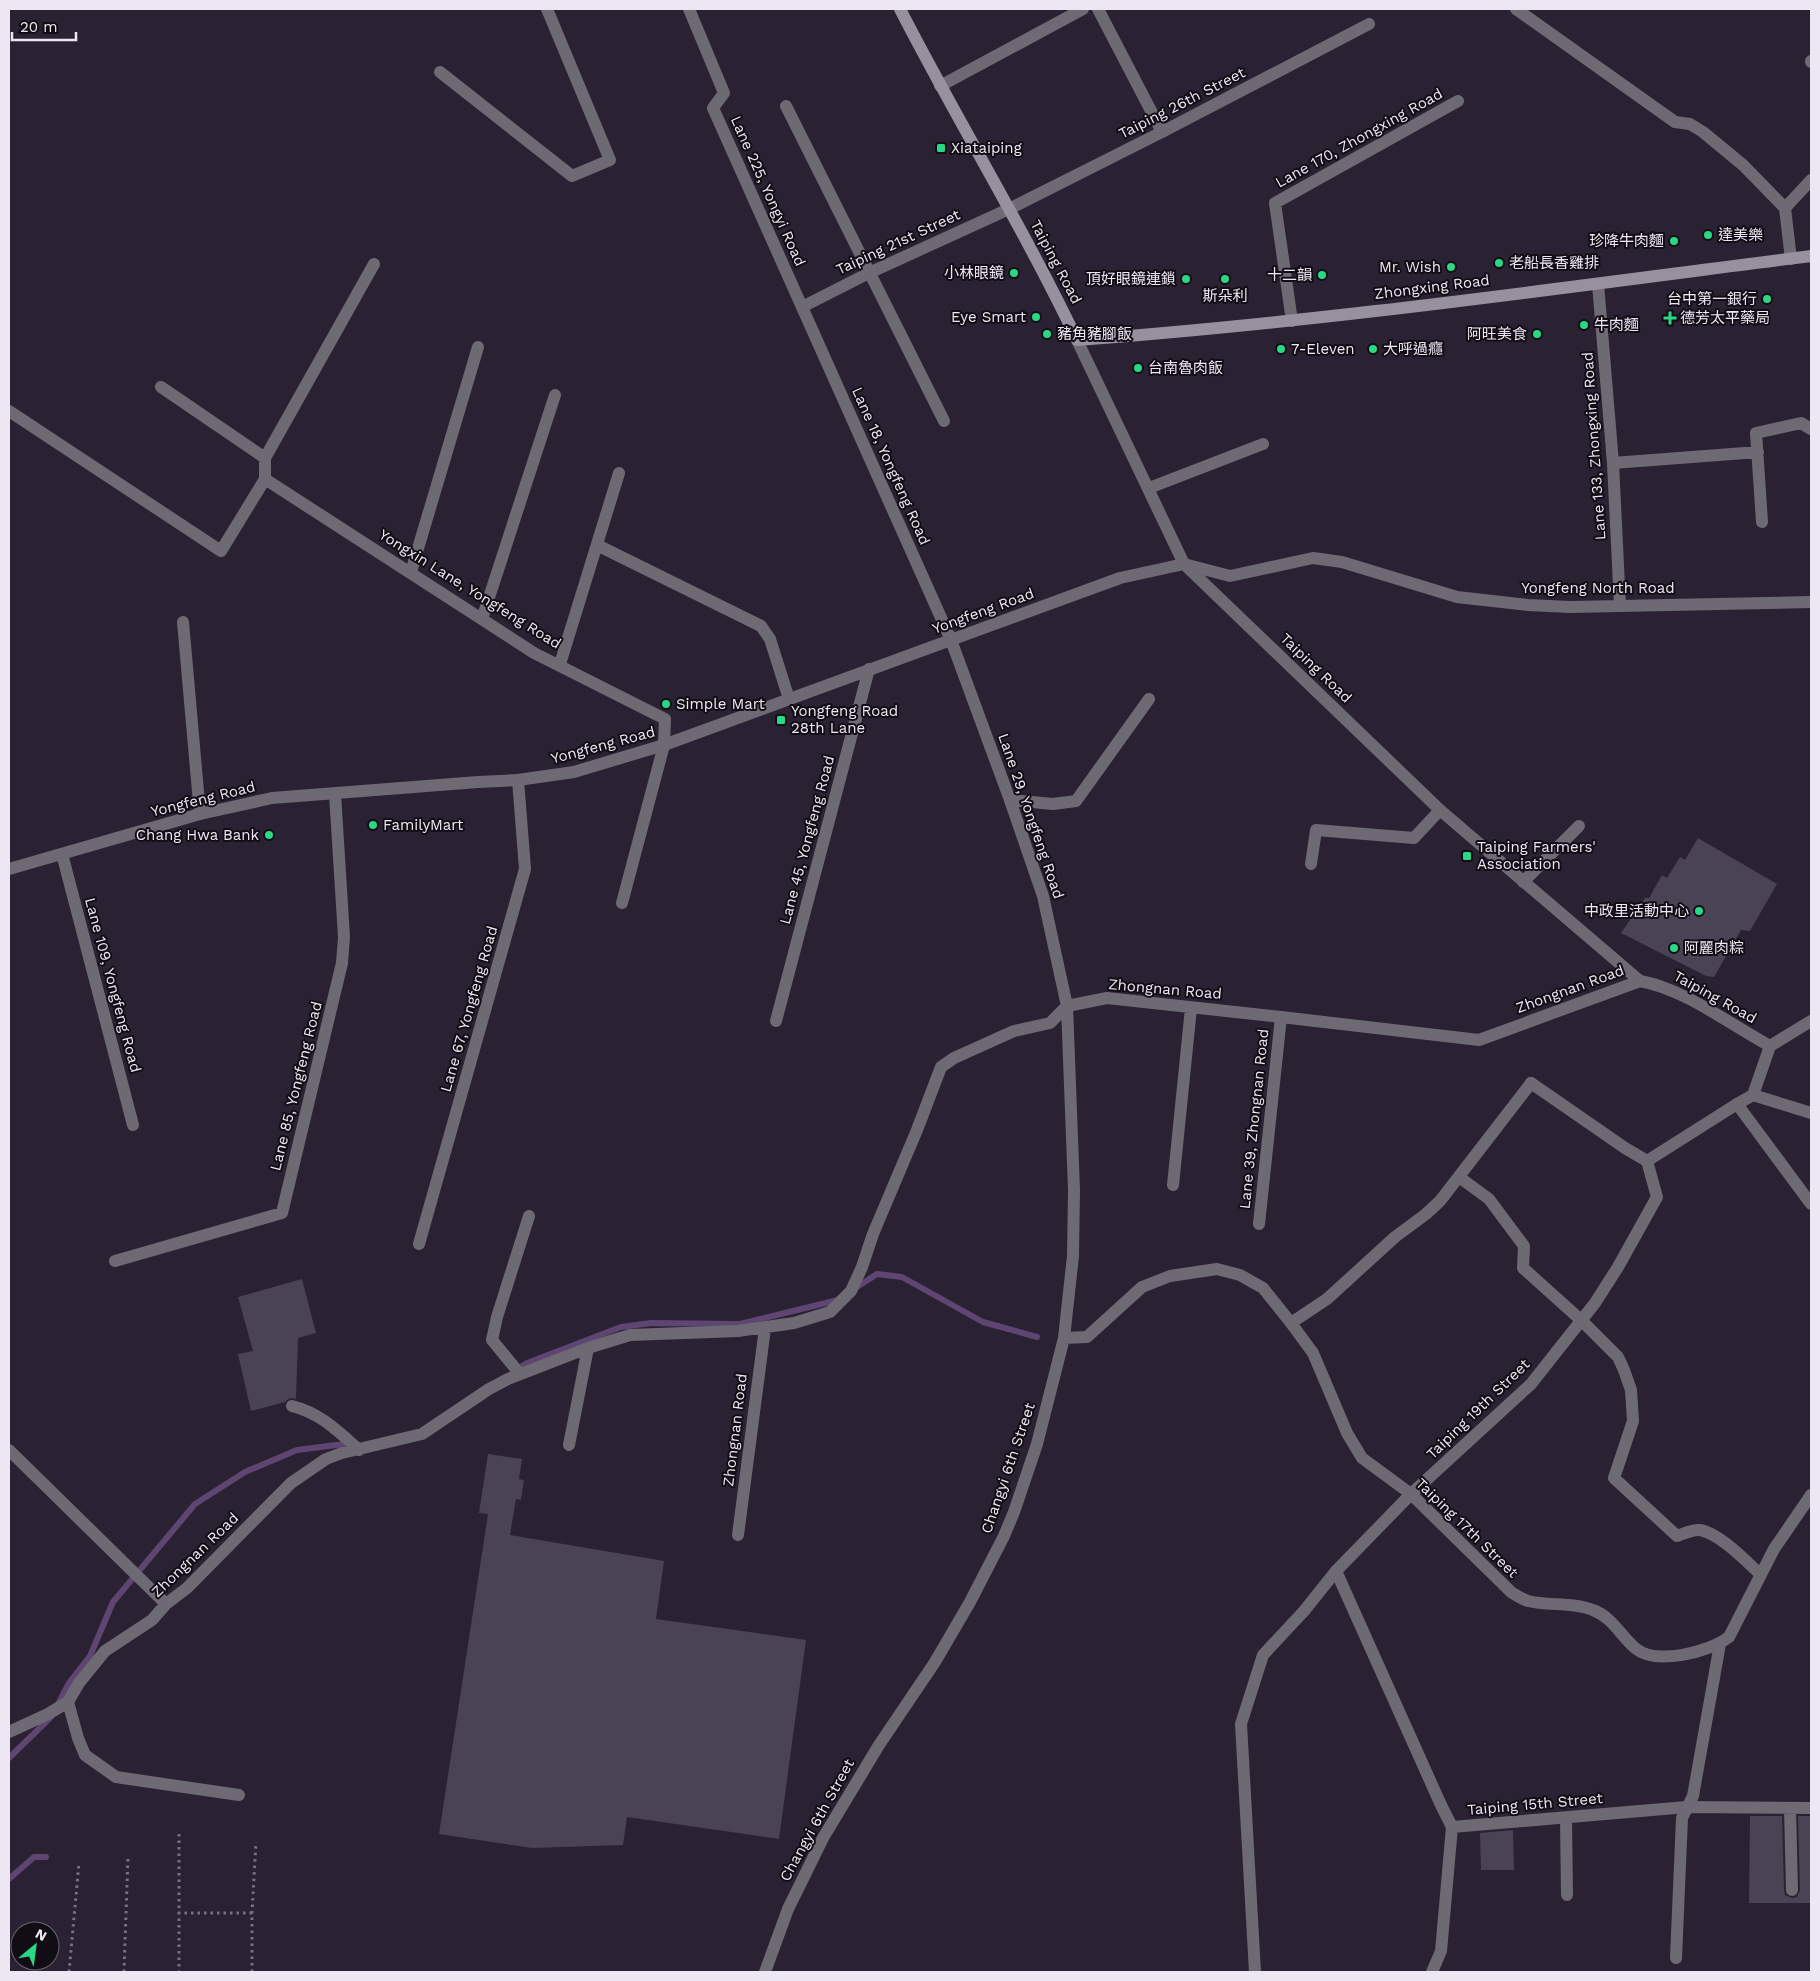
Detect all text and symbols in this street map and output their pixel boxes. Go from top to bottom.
scale bar [12,10,76,42]
text: 20 m [20,18,58,36]
street label: Taiping 26th Street [1116,63,1249,143]
street label: Lane 170, Zhongxing Road [1272,84,1446,192]
street label: Lane 225, Yongyi Road [727,113,809,269]
place label: Xiataiping [951,139,1022,157]
marker: Xiataiping [935,142,947,154]
street label: Taiping 21st Street [833,205,964,279]
street label: Taiping Road [1026,217,1086,307]
place label: 達美樂 [1718,226,1763,244]
marker: 達美樂 [1702,229,1714,241]
place label: 珍降牛肉麵 [1589,232,1664,250]
marker: 珍降牛肉麵 [1668,235,1680,247]
place label: 老船長香雞排 [1509,254,1599,272]
marker: 老船長香雞排 [1493,257,1505,269]
place label: Mr. Wish [1379,258,1441,276]
marker: Mr. Wish [1445,261,1457,273]
place label: 小林眼鏡 [944,264,1004,282]
place label: 十二韻 [1267,266,1312,284]
marker: 小林眼鏡 [1008,267,1020,279]
marker: 十二韻 [1316,269,1328,281]
place label: 頂好眼鏡連鎖 [1086,270,1176,288]
street label: Zhongxing Road [1373,271,1491,303]
marker: 頂好眼鏡連鎖 [1180,273,1192,285]
marker: 斯朵利 [1219,273,1231,285]
place label: 斯朵利 [1202,287,1248,305]
place label: 台中第一銀行 [1667,290,1757,308]
marker: 台中第一銀行 [1761,293,1773,305]
place label: Eye Smart [951,308,1027,326]
place label: 德芳太平藥局 [1680,309,1770,327]
marker: Eye Smart [1030,311,1042,323]
marker: 德芳太平藥局 [1664,312,1676,324]
place label: 牛肉麵 [1594,316,1639,334]
marker: 牛肉麵 [1578,319,1590,331]
place label: 豬角豬腳飯 [1057,325,1132,343]
place label: 阿旺美食 [1467,325,1527,343]
marker: 豬角豬腳飯 [1041,328,1053,340]
marker: 阿旺美食 [1531,328,1543,340]
place label: 7-Eleven [1291,340,1355,358]
place label: 大呼過癮 [1383,340,1443,358]
marker: 7-Eleven [1275,343,1287,355]
marker: 大呼過癮 [1367,343,1379,355]
street label: Lane 133, Zhongxing Road [1578,351,1610,541]
place label: 台南魯肉飯 [1148,359,1223,377]
marker: 台南魯肉飯 [1132,362,1144,374]
street label: Lane 18, Yongfeng Road [848,384,934,548]
street label: Yongxin Lane, Yongfeng Road [376,525,564,653]
street label: Yongfeng North Road [1521,579,1675,597]
street label: Yongfeng Road [930,584,1036,638]
street label: Taiping Road [1277,629,1355,707]
place label: Simple Mart [676,695,765,713]
marker: Simple Mart [660,698,672,710]
place label: Yongfeng Road 28th Lane [791,702,898,737]
marker: Yongfeng Road 28th Lane [775,714,787,726]
street label: Yongfeng Road [549,722,657,768]
street label: Lane 29, Yongfeng Road [994,731,1068,901]
street label: Lane 45, Yongfeng Road [776,754,838,926]
street label: Yongfeng Road [149,777,257,821]
place label: FamilyMart [383,816,464,834]
marker: FamilyMart [367,819,379,831]
place label: Chang Hwa Bank [136,826,259,844]
marker: Chang Hwa Bank [263,829,275,841]
place label: Taiping Farmers' Association [1477,838,1596,873]
marker: Taiping Farmers' Association [1461,850,1473,862]
street label: Lane 109, Yongfeng Road [81,896,145,1074]
place label: 中政里活動中心 [1584,902,1689,920]
marker: 中政里活動中心 [1693,905,1705,917]
street label: Lane 67, Yongfeng Road [437,924,501,1094]
place label: 阿麗肉粽 [1684,939,1744,957]
marker: 阿麗肉粽 [1668,942,1680,954]
street label: Zhongnan Road [1513,961,1627,1017]
street label: Taiping Road [1670,967,1760,1027]
street label: Zhongnan Road [1108,975,1222,1003]
street label: Lane 85, Yongfeng Road [266,999,326,1173]
street label: Lane 39, Zhongnan Road [1236,1028,1272,1210]
street label: Taiping 19th Street [1423,1355,1534,1463]
street label: Zhongnan Road [719,1372,751,1488]
street label: Changyi 6th Street [977,1400,1039,1536]
street label: Taiping 17th Street [1412,1474,1523,1582]
street label: Zhongnan Road [148,1509,242,1601]
street label: Changyi 6th Street [776,1755,858,1884]
street label: Taiping 15th Street [1467,1789,1604,1819]
north arrow [10,1921,60,1971]
text: N [33,1925,50,1944]

